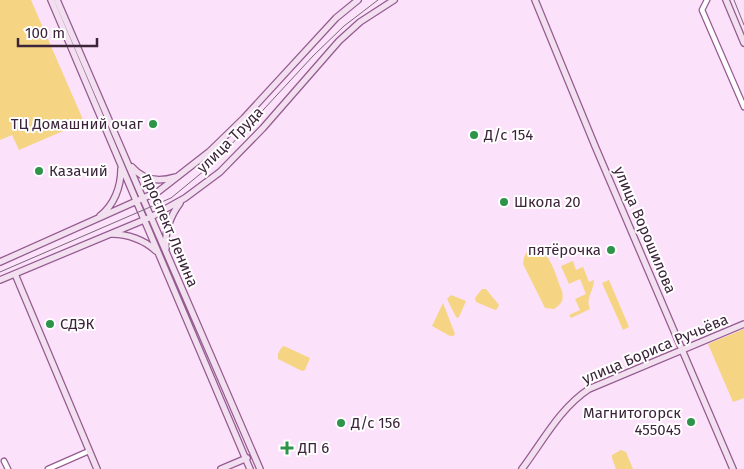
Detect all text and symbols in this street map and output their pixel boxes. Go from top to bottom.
scale bar [18,15,96,47]
text: 100 m [25,24,65,42]
street label: улица Труда [193,103,267,177]
place label: ТЦ Домашний очаг [11,115,144,133]
marker: ТЦ Домашний очаг [147,118,159,130]
place label: Д/с 154 [483,126,533,144]
marker: Д/с 154 [468,129,480,141]
place label: Казачий [49,162,108,180]
street label: улица Ворошилова [610,164,680,296]
marker: Казачий [33,165,45,177]
street label: проспект Ленина [138,170,202,290]
place label: Школа 20 [514,193,581,211]
marker: Школа 20 [498,196,510,208]
place label: пятёрочка [528,241,601,259]
marker: пятёрочка [605,244,617,256]
street label: улица Бориса Ручьёва [579,310,731,388]
place label: СДЭК [60,315,95,333]
marker: СДЭК [44,318,56,330]
place label: Магнитогорск 455045 [583,404,681,439]
place label: Д/с 156 [350,414,400,432]
marker: Магнитогорск 455045 [685,416,697,428]
marker: Д/с 156 [335,417,347,429]
place label: ДП 6 [297,439,329,457]
marker: ДП 6 [280,441,294,455]

